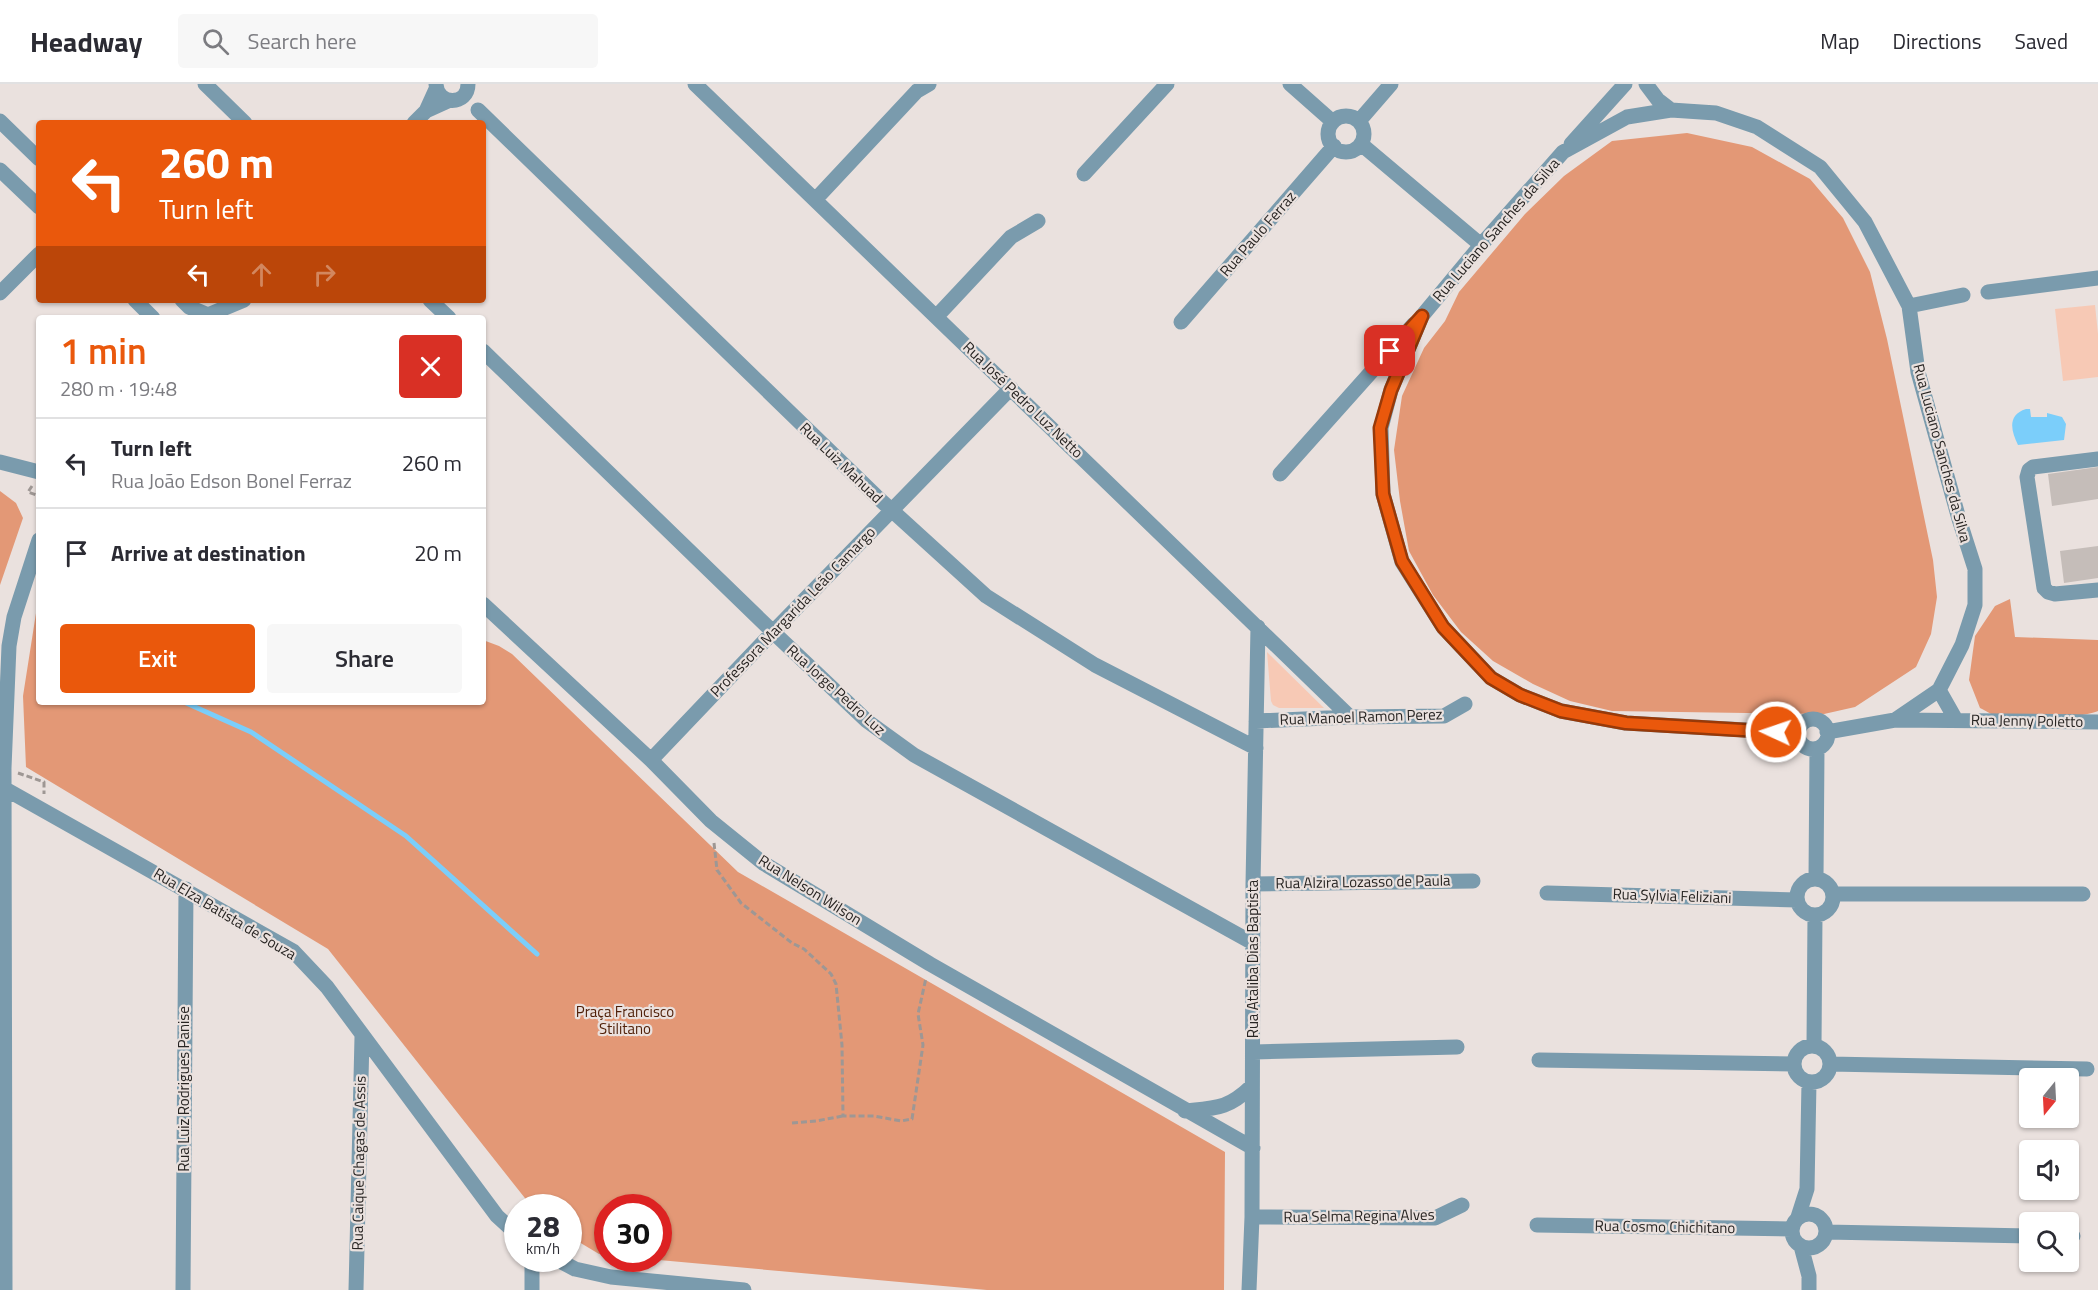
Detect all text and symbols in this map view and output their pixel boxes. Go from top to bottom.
search box [178,14,598,68]
text: Headway [30,20,142,63]
text: Search here [247,24,357,58]
icon: search [199,25,232,58]
text: Map [1820,25,1860,57]
text: Directions [1893,25,1982,57]
text: Saved [2015,25,2068,57]
text: 260 m [159,130,274,194]
icon: left [60,144,138,222]
street label: Rua Luciano Sanches da Silva [1427,152,1565,307]
street label: Rua Paulo Ferraz [1214,186,1301,282]
text: Turn left [159,188,253,229]
icon: left [182,258,215,291]
icon: ahead [245,258,278,291]
icon: right [308,258,341,291]
text: 1 min [60,323,147,378]
pin [1364,325,1415,376]
icon: arrive [1373,334,1406,367]
button: close [399,335,462,398]
street label: Rua José Pedro Luz Netto [958,336,1089,463]
street label: Rua Luciano Sanches da Silva [1908,361,1978,545]
text: 280 m · 19:48 [60,373,177,404]
street label: Rua Luiz Mahuad [794,417,888,508]
text: Turn left [111,431,192,465]
text: 260 m [402,446,462,480]
icon: left [60,447,93,480]
text: Rua João Edson Bonel Ferraz [111,465,352,496]
street label: Professora Margarida Leão Camargo [705,521,881,702]
text: Arrive at destination [111,536,306,570]
text: 20 m [414,536,462,570]
icon: arrive [60,537,93,570]
button: Exit [60,624,255,693]
button: Share [267,624,462,693]
street label: Rua Jorge Pedro Luz [782,639,891,741]
position arrow [1744,700,1808,764]
street label: Rua Manoel Ramon Perez [1279,702,1443,731]
street label: Rua Jenny Poletto [1971,708,2084,733]
street label: Rua Nelson Wilson [754,848,867,931]
street label: Rua Elza Batista de Souza [150,862,301,966]
street label: Rua Alzira Lozasso de Paula [1275,868,1451,895]
street label: Rua Ataliba Dias Baptista [1241,879,1264,1038]
street label: Rua Sylvia Feliziani [1612,882,1732,909]
park label: Praça Francisco Stilitano [576,1000,674,1040]
street label: Rua Luiz Rodrigues Panise [172,1006,195,1172]
north arrow [2019,1068,2079,1128]
map controls [2019,1068,2079,1272]
street label: Rua Caique Chagas de Assis [345,1075,372,1251]
button: sound [2019,1140,2079,1200]
speed limit sign: 30 [594,1194,672,1272]
text: 28 [526,1203,560,1249]
street label: Rua Selma Regina Alves [1283,1203,1435,1228]
button: search [2019,1212,2079,1272]
street label: Rua Cosmo Chichitano [1594,1214,1736,1239]
text: km/h [526,1237,560,1260]

